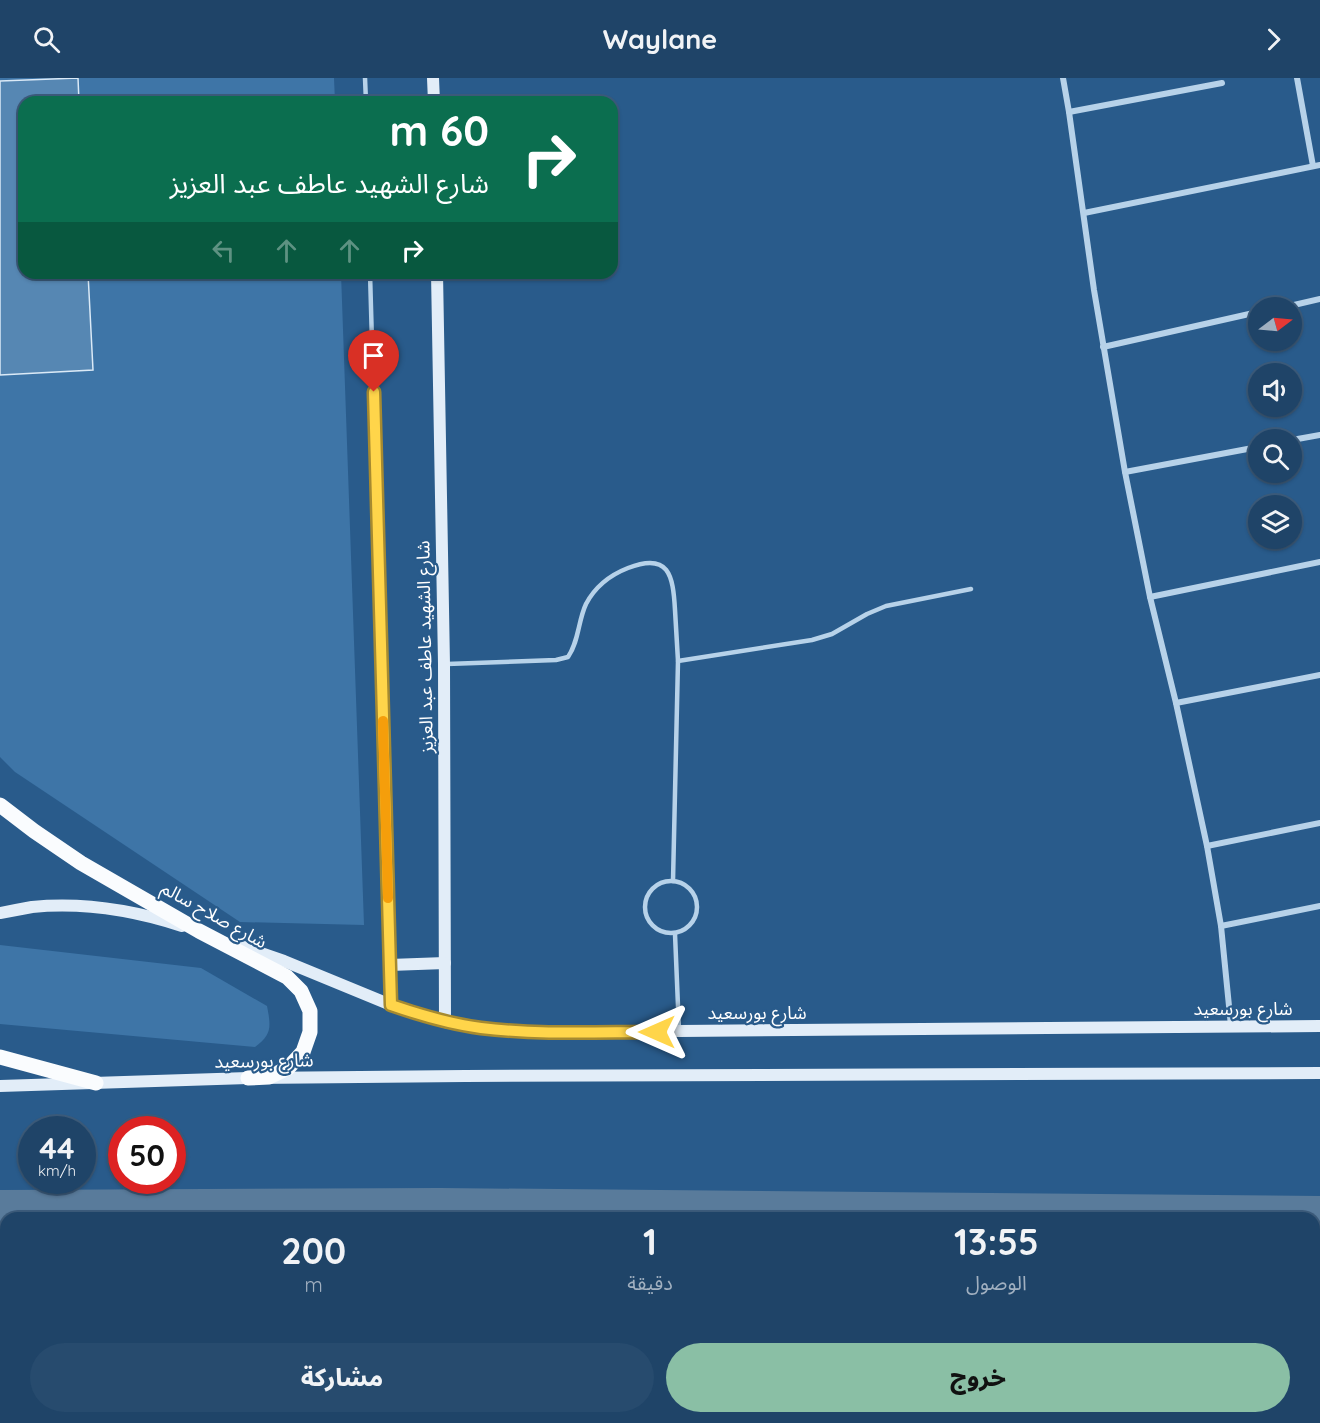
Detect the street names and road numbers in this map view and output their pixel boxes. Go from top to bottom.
street label: شارع الشهيد عاطف عبد العزيز [411,540,441,755]
street label: شارع صلاح سالم [156,876,271,956]
street label: شارع بورسعيد [1193,997,1293,1023]
street label: شارع بورسعيد [707,1001,807,1027]
street label: شارع بورسعيد [214,1048,314,1076]

